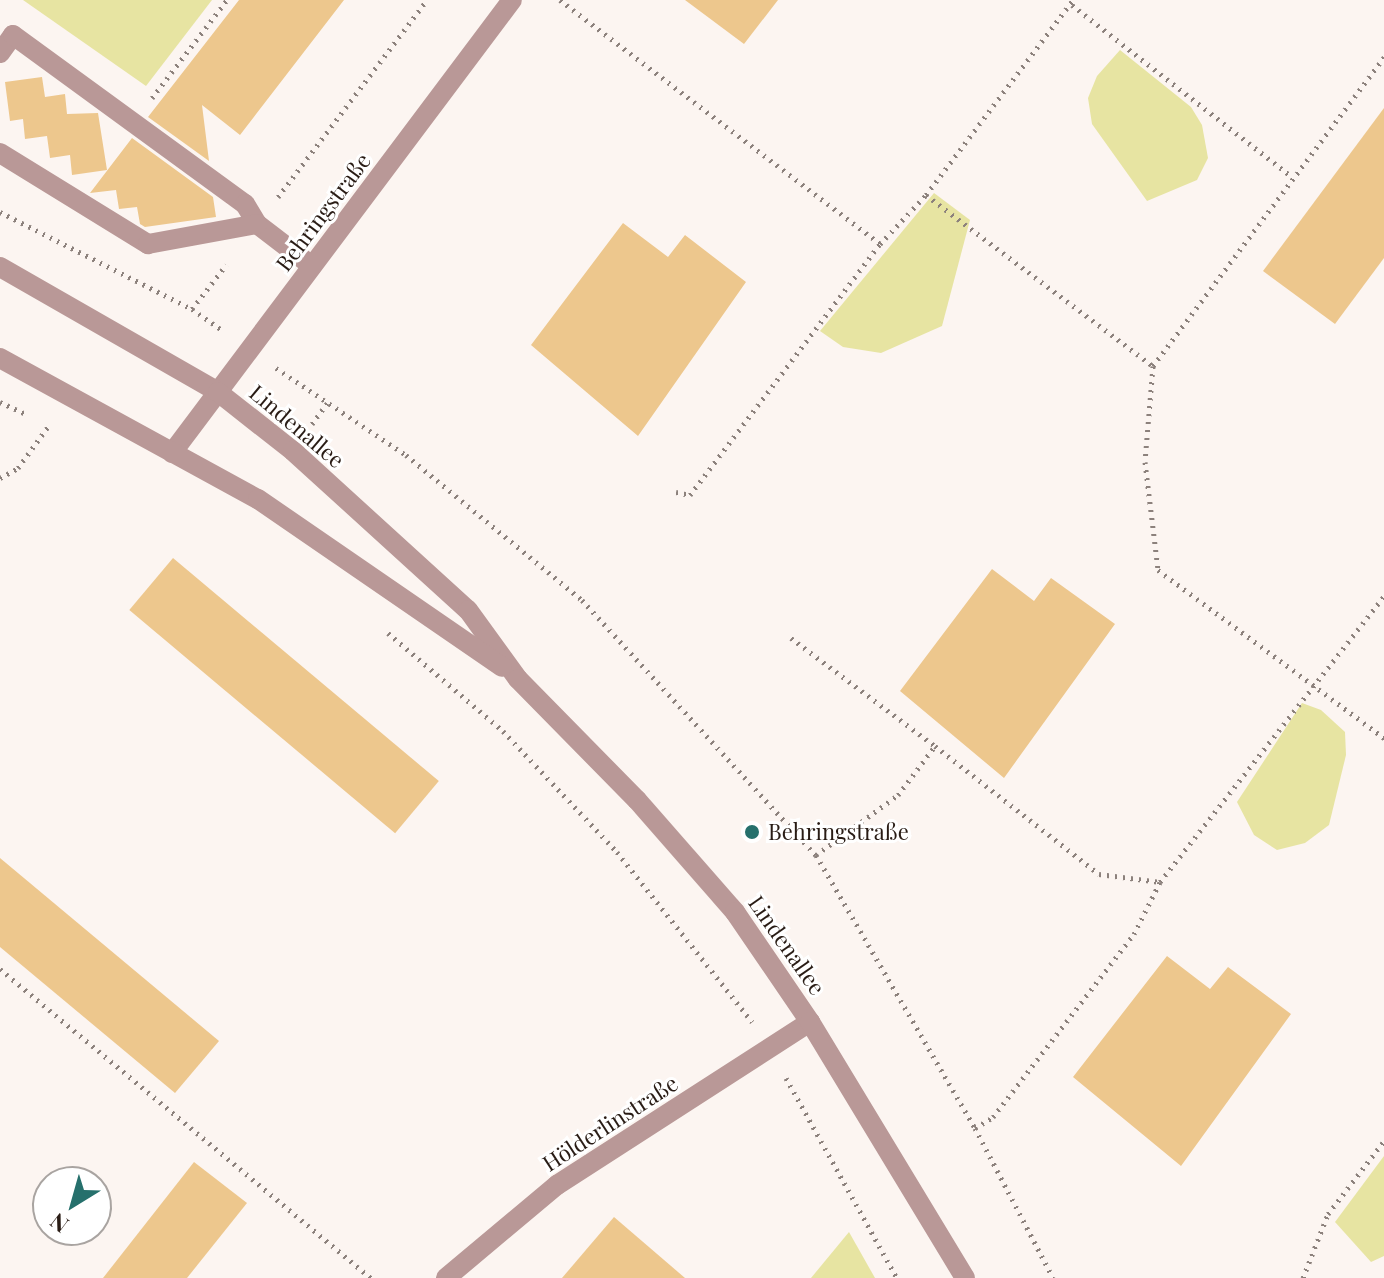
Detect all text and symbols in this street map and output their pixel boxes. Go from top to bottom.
street label: Behringstraße [270,148,376,276]
street label: Lindenallee [244,379,350,473]
place label: Behringstraße [768,819,909,845]
marker: Behringstraße [743,823,761,841]
street label: Lindenallee [743,890,831,1000]
street label: Hölderlinstraße [538,1070,682,1176]
north arrow [32,1166,112,1246]
text: N [43,1207,74,1240]

